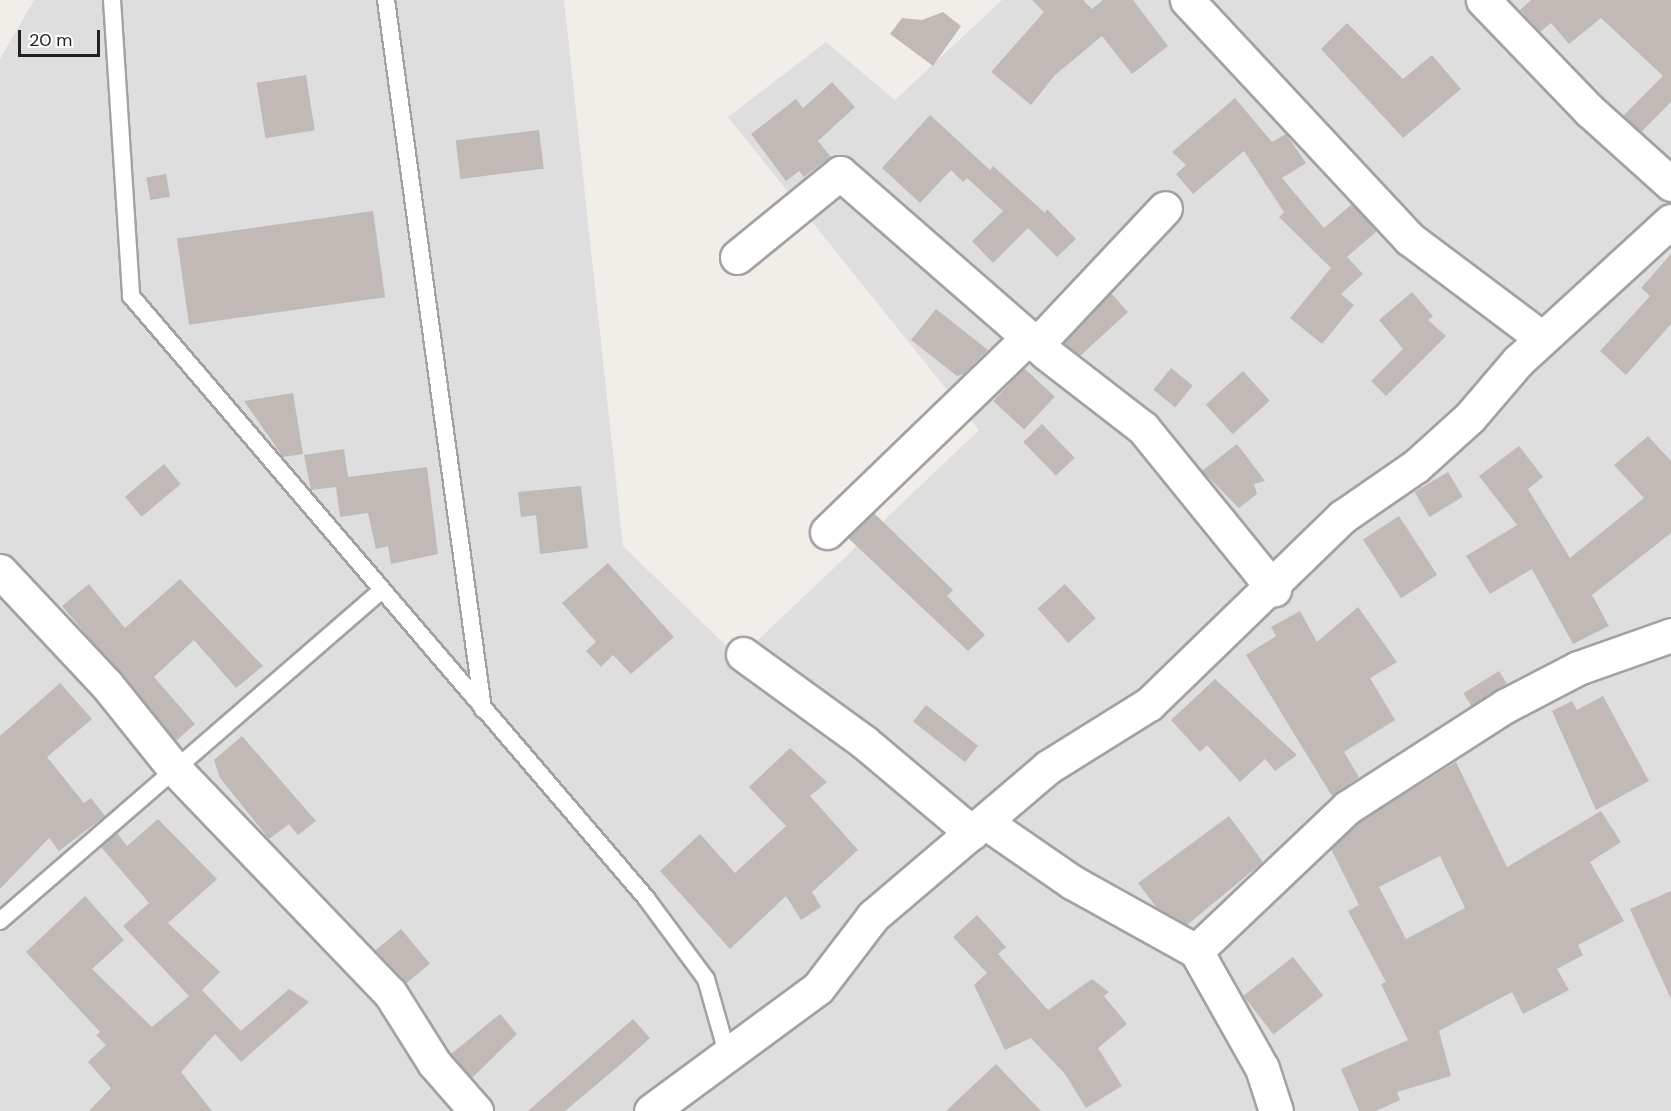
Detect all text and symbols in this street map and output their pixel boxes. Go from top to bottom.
scale bar [21,18,104,56]
text: 20 m [29,28,72,52]

